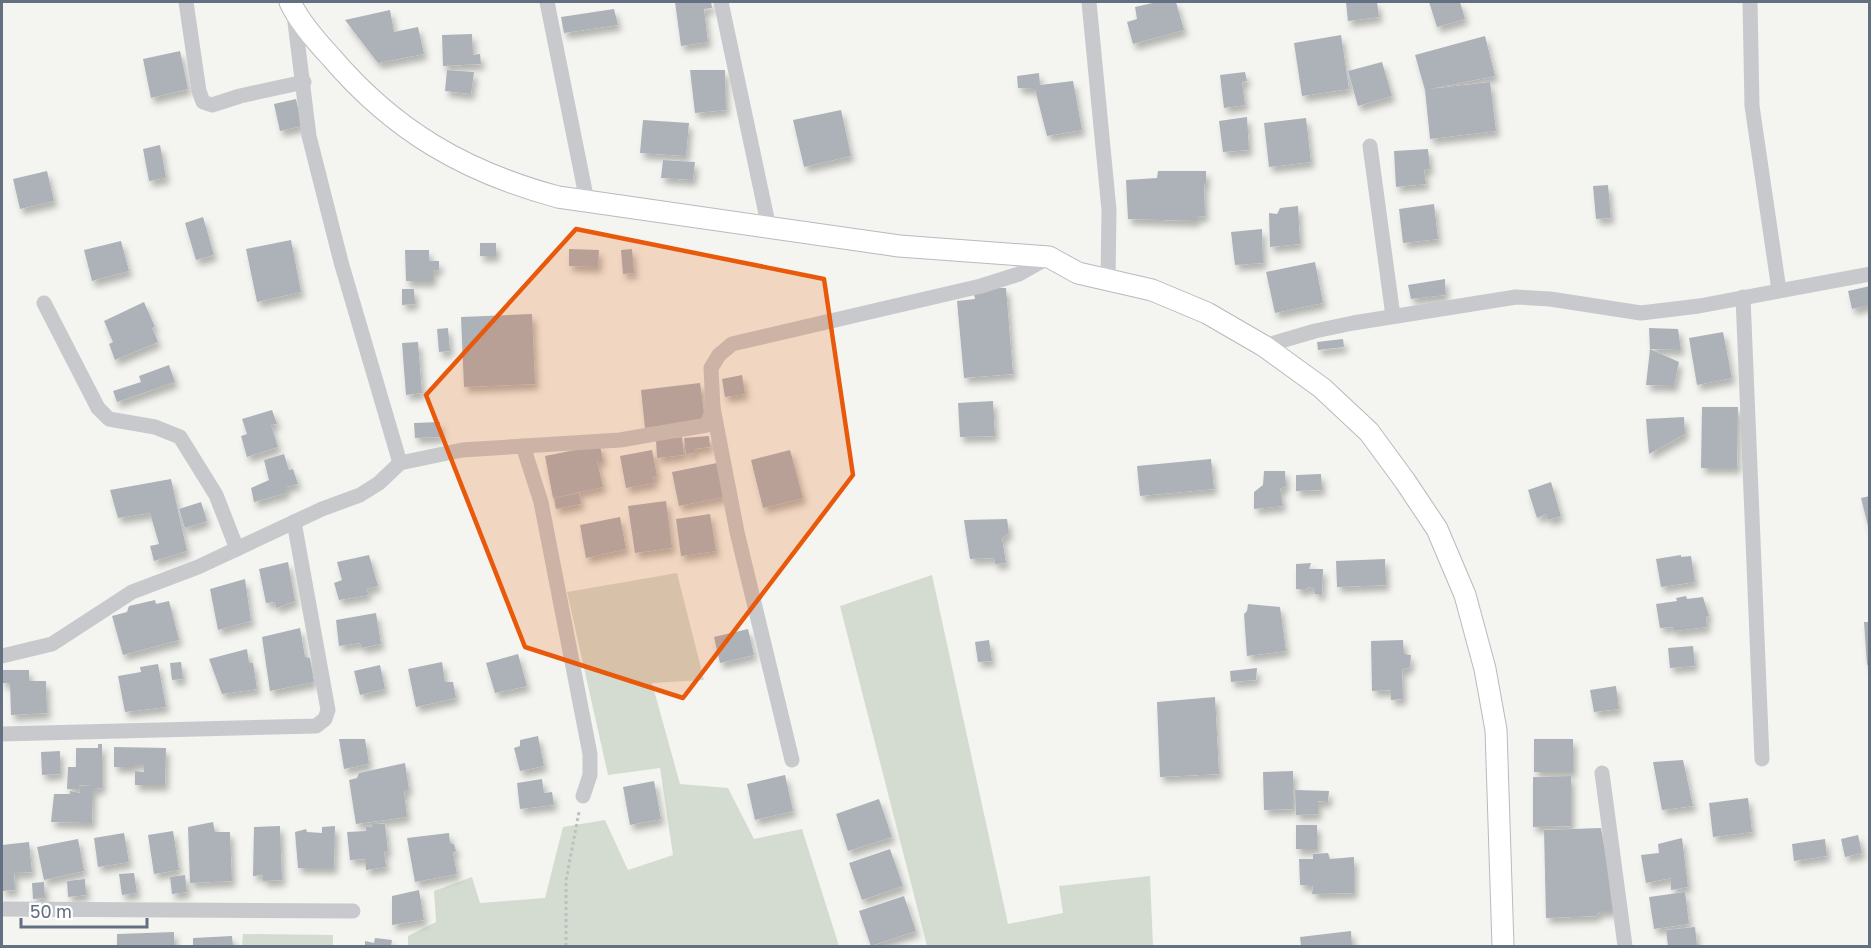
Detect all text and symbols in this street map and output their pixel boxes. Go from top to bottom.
scale bar [21,891,147,929]
text: 50 m [30,900,72,922]

